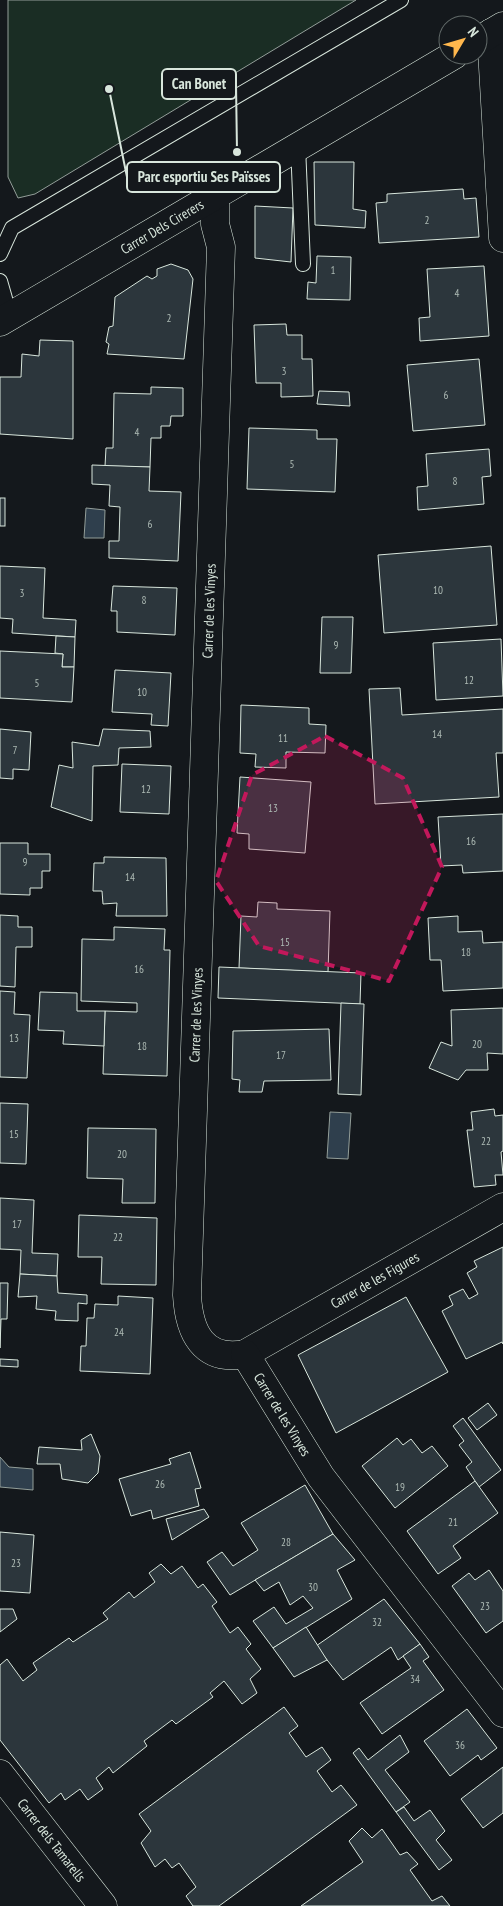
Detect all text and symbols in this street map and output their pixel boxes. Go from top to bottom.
north arrow [438,15,488,65]
text: N [464,23,483,41]
callout: Can Bonet [162,69,236,99]
text: Can Bonet [172,74,227,93]
callout: Parc esportiu Ses Païsses [127,162,280,192]
text: Parc esportiu Ses Païsses [138,167,270,186]
street label: Carrer Dels Cirerers [117,195,207,258]
house number: 2 [425,213,430,227]
house number: 1 [331,263,336,277]
house number: 4 [455,286,460,300]
house number: 2 [167,311,172,325]
house number: 3 [282,364,287,378]
house number: 6 [444,388,449,402]
house number: 4 [135,425,140,439]
house number: 5 [290,457,295,471]
house number: 8 [453,474,458,488]
house number: 6 [148,517,153,531]
street label: Carrer de les Vinyes [198,563,220,659]
house number: 10 [433,583,443,597]
house number: 3 [20,586,25,600]
house number: 8 [142,593,147,607]
house number: 9 [334,638,339,652]
house number: 12 [464,673,474,687]
house number: 5 [35,676,40,690]
house number: 10 [137,685,147,699]
house number: 14 [432,727,442,741]
house number: 11 [278,731,288,745]
house number: 7 [13,743,18,757]
house number: 12 [141,782,151,796]
house number: 13 [268,801,278,815]
house number: 16 [466,834,476,848]
house number: 9 [23,855,28,869]
house number: 14 [125,870,135,884]
house number: 15 [280,935,290,949]
house number: 18 [461,945,471,959]
house number: 16 [134,962,144,976]
street label: Carrer de les Vinyes [185,967,207,1063]
house number: 13 [9,1031,19,1045]
house number: 20 [472,1037,482,1051]
house number: 18 [137,1039,147,1053]
house number: 17 [276,1048,286,1062]
house number: 15 [9,1127,19,1141]
house number: 22 [481,1134,491,1148]
house number: 20 [117,1147,127,1161]
house number: 17 [12,1217,22,1231]
house number: 22 [113,1230,123,1244]
street label: Carrer de les Figures [327,1248,422,1312]
house number: 24 [114,1325,124,1339]
street label: Carrer de les Vinyes [250,1369,315,1460]
house number: 26 [155,1477,165,1491]
house number: 19 [395,1480,405,1494]
house number: 21 [448,1515,458,1529]
house number: 28 [281,1535,291,1549]
house number: 23 [11,1556,21,1570]
house number: 30 [308,1580,318,1594]
house number: 23 [480,1599,490,1613]
house number: 32 [372,1615,382,1629]
house number: 34 [410,1672,420,1686]
house number: 36 [455,1738,465,1752]
street label: Carrer dels Tamarells [14,1795,90,1886]

